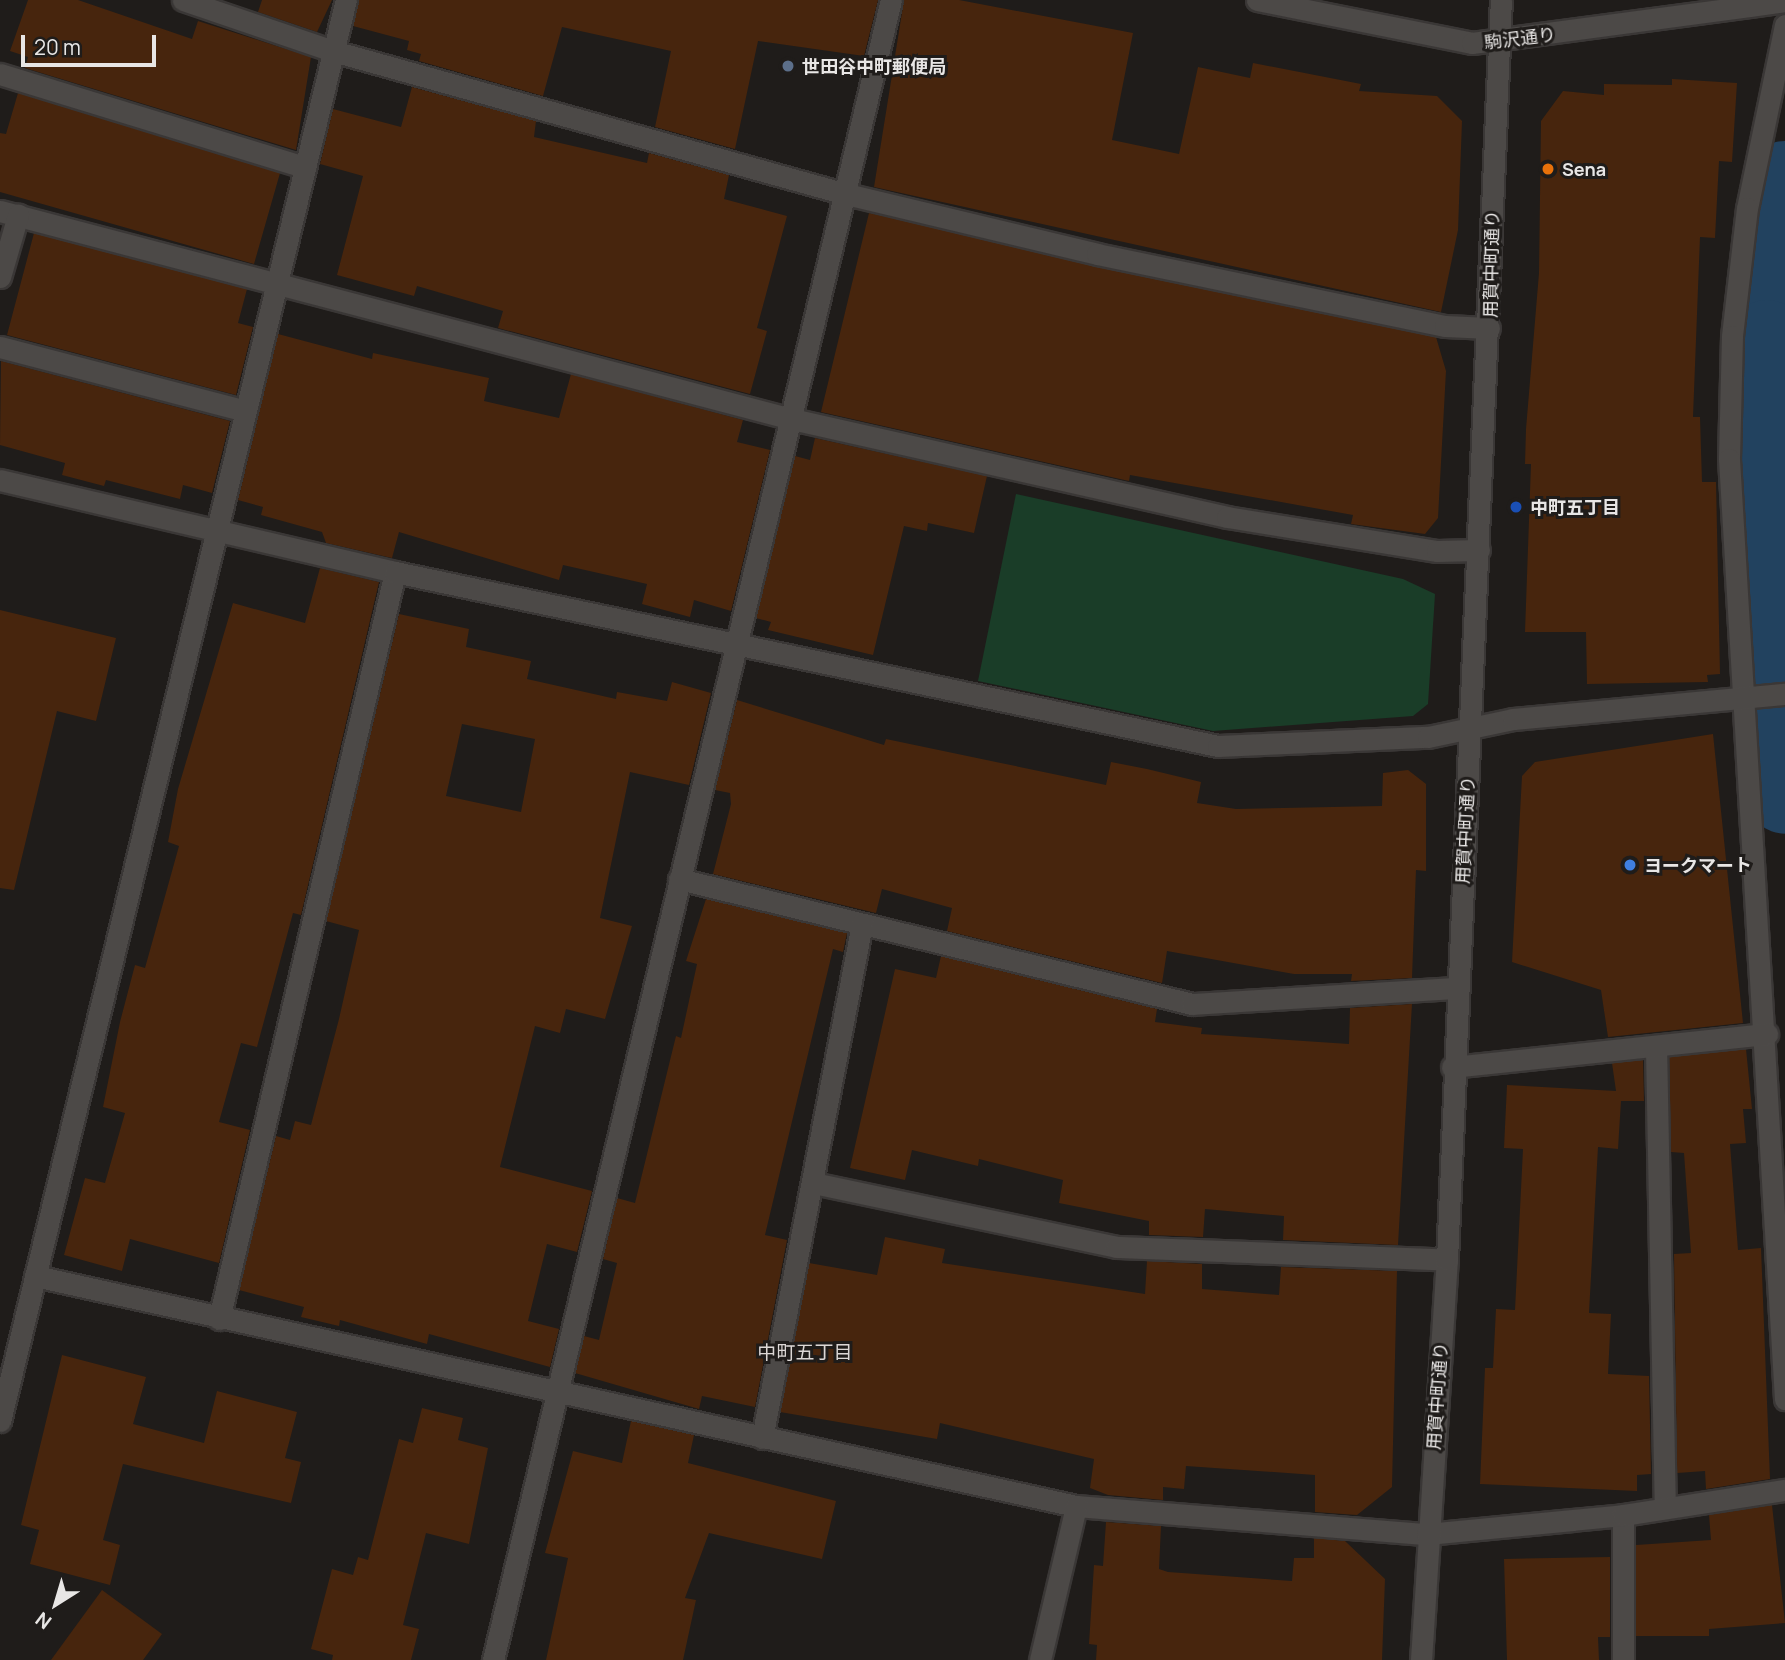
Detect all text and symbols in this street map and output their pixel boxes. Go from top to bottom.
scale bar [24,21,159,65]
street label: 駒沢通り [1483,23,1557,53]
text: 20 m [34,33,81,61]
place label: 世田谷中町郵便局 [802,55,946,77]
marker: 世田谷中町郵便局 [780,58,796,74]
place label: Sena [1562,158,1606,180]
marker: Sena [1540,161,1556,177]
street label: 用賀中町通り [1479,210,1503,318]
place label: 中町五丁目 [1530,496,1620,518]
marker: 中町五丁目 [1508,499,1524,515]
street label: 用賀中町通り [1451,776,1479,884]
place label: ヨークマート [1644,854,1752,876]
marker: ヨークマート [1622,857,1638,873]
street label: 用賀中町通り [1422,1341,1452,1451]
district label: 中町五丁目 [758,1342,852,1364]
north arrow [21,1569,91,1639]
text: N [30,1606,57,1635]

